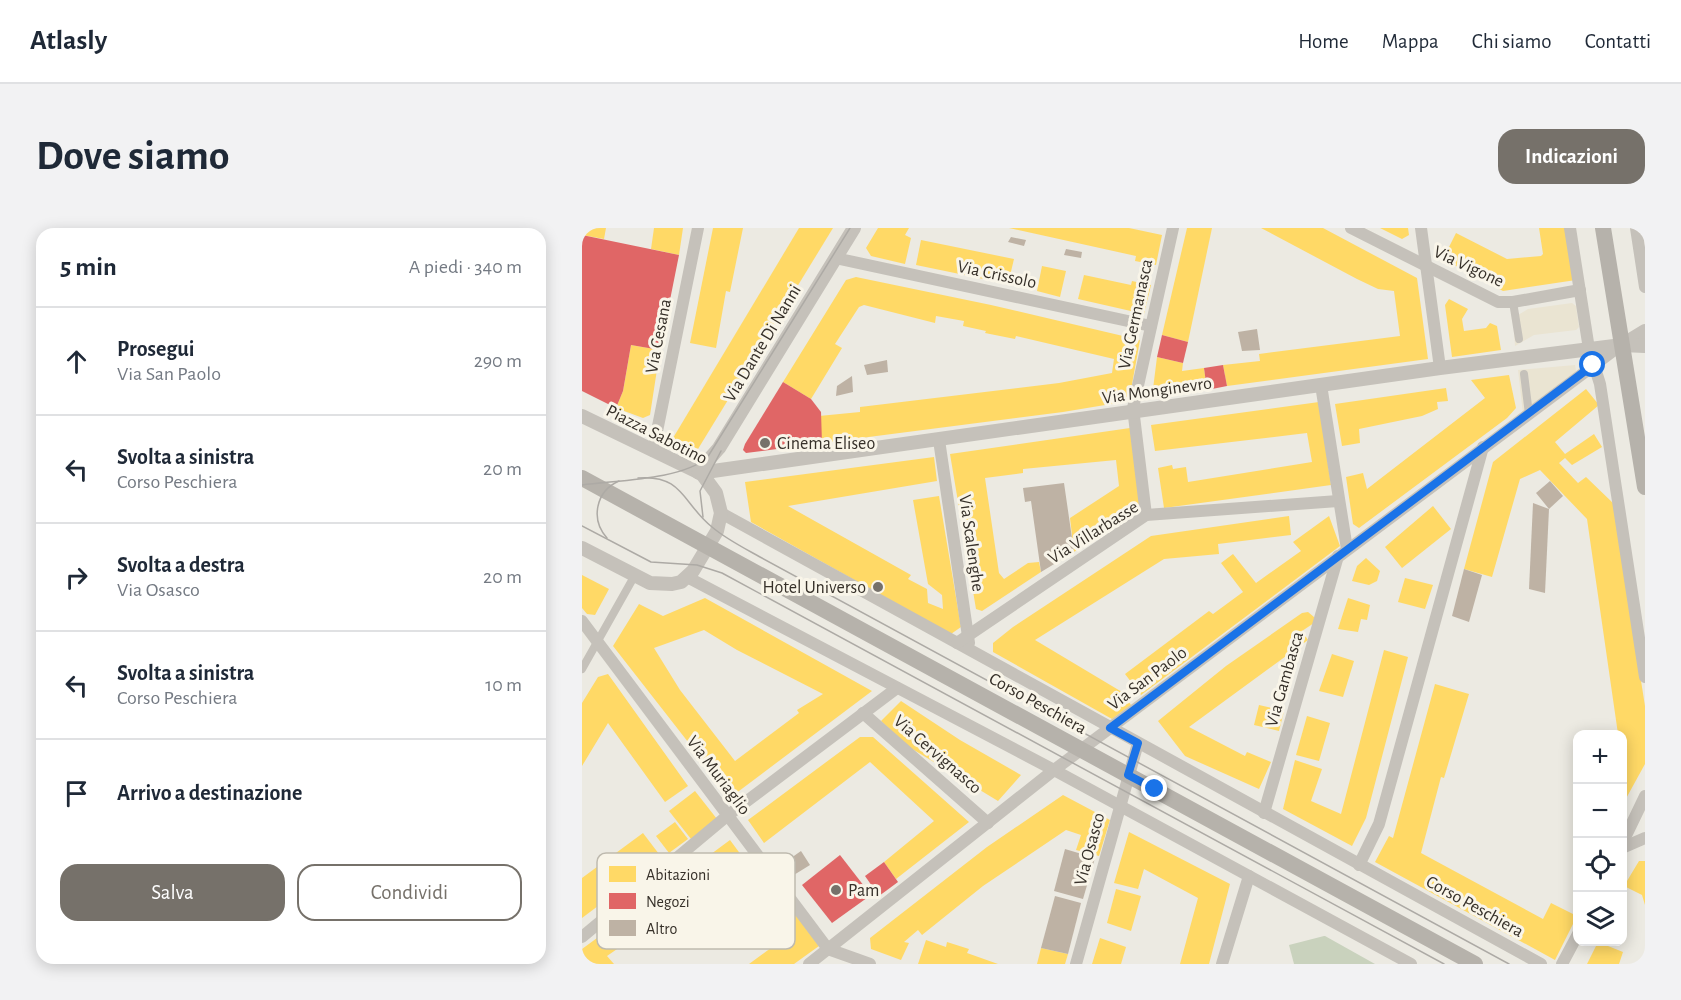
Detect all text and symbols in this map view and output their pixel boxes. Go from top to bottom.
text: Atlasly [30,27,107,55]
text: Home [1298,31,1349,52]
text: Mappa [1382,31,1439,52]
text: Chi siamo [1472,31,1552,52]
text: Contatti [1585,31,1651,52]
button: Indicazioni [1498,129,1645,184]
text: Dove siamo [36,135,230,177]
street label: Via Vigone [1431,243,1507,291]
text: 5 min [60,254,117,280]
text: A piedi · 340 m [409,257,522,277]
street label: Via Germanasca [1116,257,1156,371]
street label: Via Crissolo [956,258,1038,292]
street label: Via Dante Di Nanni [721,282,805,405]
street label: Via Cesana [643,297,675,375]
text: Prosegui [117,338,194,360]
icon: ahead [60,345,93,378]
text: 290 m [474,351,522,371]
route start [1579,351,1605,377]
text: Via San Paolo [117,364,221,384]
street label: Via Monginevro [1101,374,1213,408]
street label: Piazza Sabotino [603,402,710,468]
place label: Cinema Eliseo [777,435,875,453]
marker: Cinema Eliseo [758,436,772,450]
text: Svolta a sinistra [117,446,254,468]
icon: left [60,453,93,486]
text: 20 m [483,459,522,479]
text: Corso Peschiera [117,472,237,492]
street label: Via Scalenghe [955,494,987,593]
street label: Via Villarbasse [1045,498,1142,568]
text: Svolta a destra [117,554,245,576]
icon: right [60,561,93,594]
text: 20 m [483,567,522,587]
place label: Hotel Universo [763,579,866,597]
text: Via Osasco [117,580,200,600]
marker: Hotel Universo [871,580,885,594]
street label: Via Gambasca [1263,630,1307,729]
street label: Via San Paolo [1105,643,1191,714]
text: Svolta a sinistra [117,662,254,684]
icon: left [60,669,93,702]
street label: Corso Peschiera [986,670,1089,738]
text: 10 m [485,675,522,695]
text: Corso Peschiera [117,688,237,708]
street label: Via Cervignasco [890,712,985,798]
map controls [1573,730,1627,946]
button: + [1573,730,1627,784]
street label: Via Muriaglio [683,733,754,818]
route end [1141,775,1167,801]
icon: arrive [60,777,93,810]
text: Arrivo a destinazione [117,782,302,804]
button: − [1573,784,1627,838]
street label: Via Osasco [1072,811,1108,888]
button: locate [1573,838,1627,892]
legend [597,853,795,949]
button: Salva [60,864,285,921]
button: Condividi [297,864,522,921]
text: Abitazioni [646,867,710,883]
street label: Corso Peschiera [1423,873,1526,941]
place label: Pam [848,882,879,900]
marker: Pam [829,883,843,897]
button: layers [1573,892,1627,946]
text: Negozi [646,894,690,910]
text: Altro [646,921,677,937]

